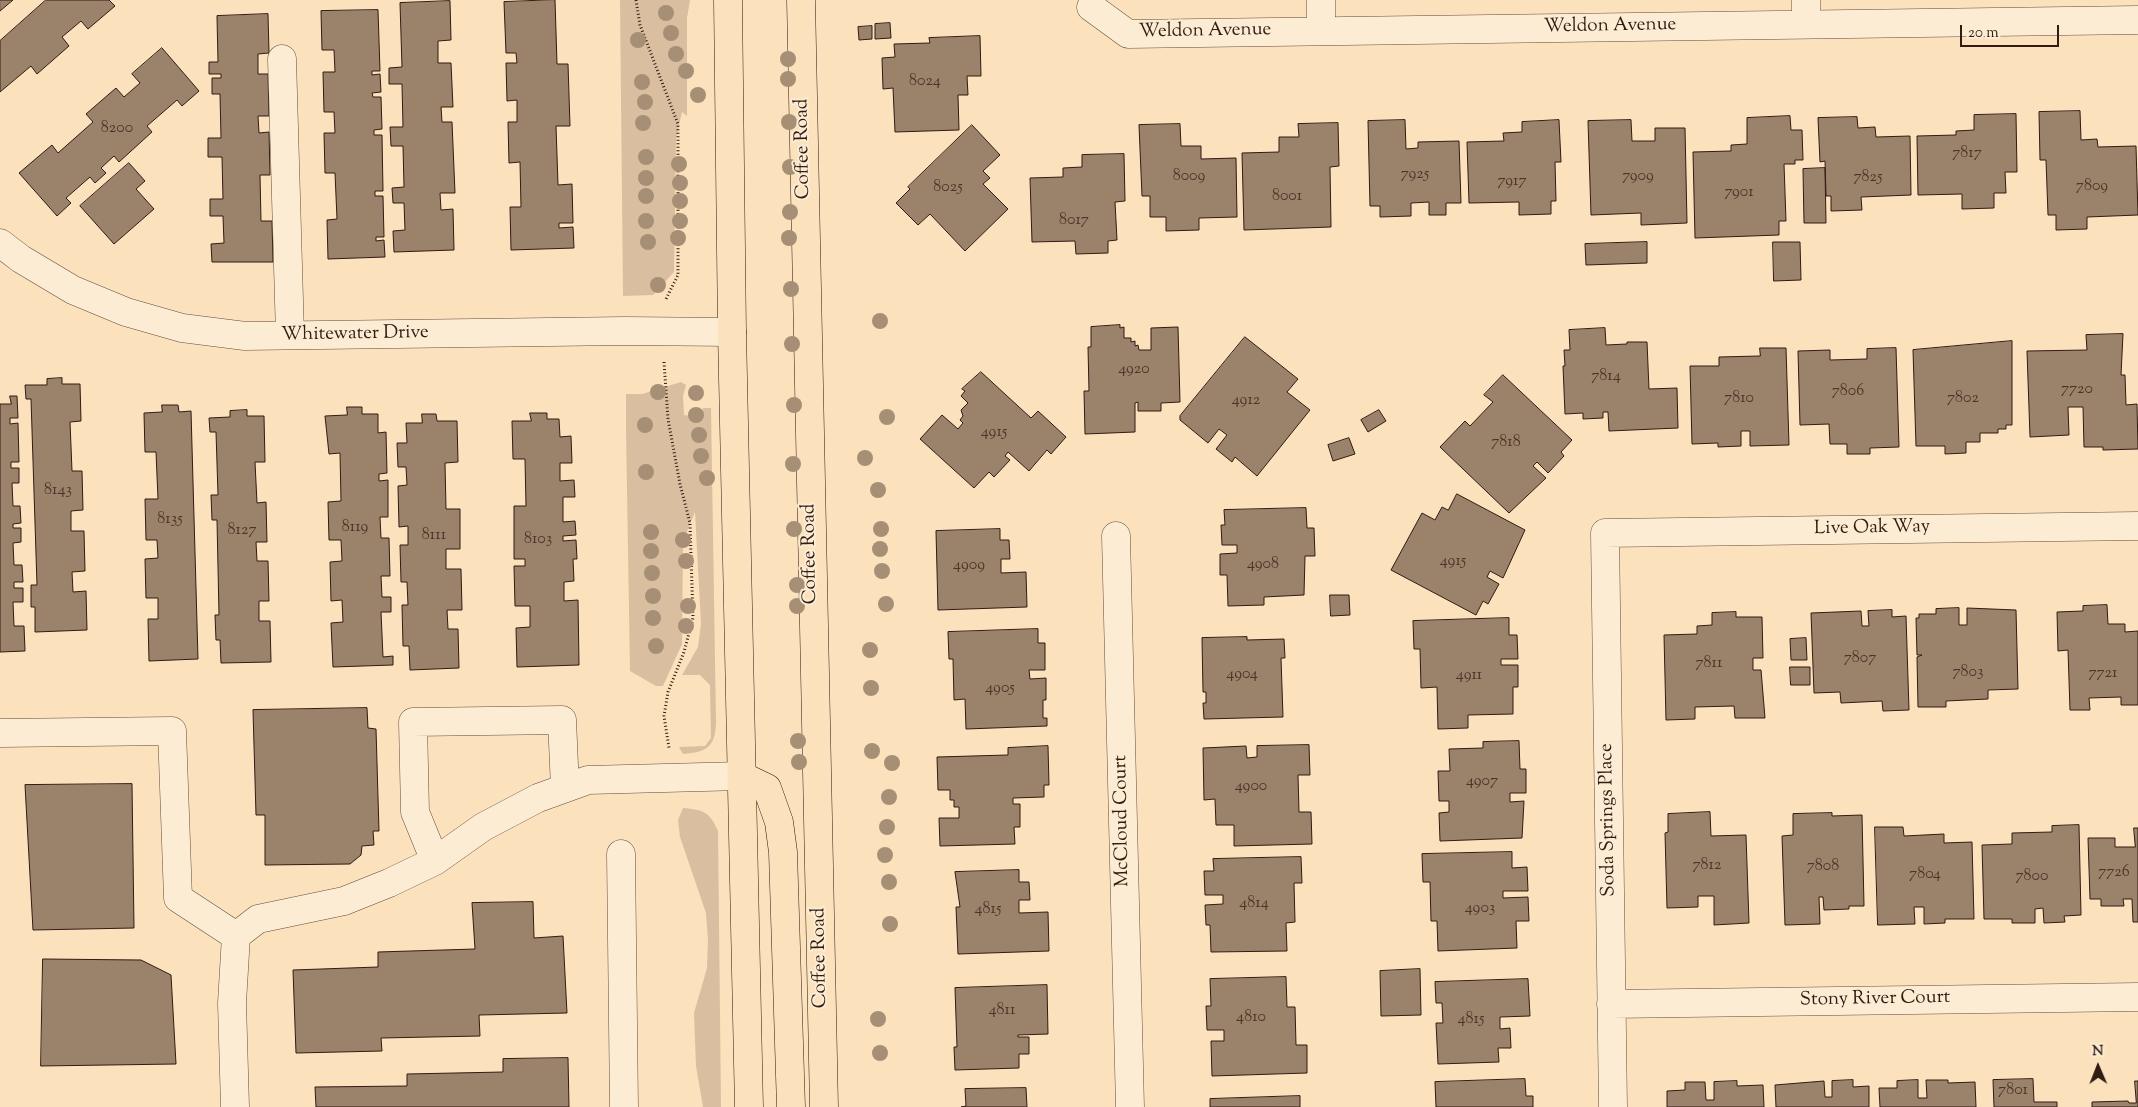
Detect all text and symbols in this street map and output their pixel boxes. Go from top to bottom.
street label: Weldon Avenue [1543,14,1677,40]
scale bar [1963,15,2062,47]
street label: Weldon Avenue [1138,19,1272,45]
text: 20 m [1968,23,1999,44]
house number: 8024 [909,72,941,92]
street label: Coffee Road [792,98,816,200]
house number: 8200 [101,119,133,139]
house number: 7817 [1952,144,1982,164]
house number: 7925 [1401,165,1429,185]
house number: 8009 [1173,167,1205,187]
house number: 7909 [1622,167,1654,187]
house number: 7825 [1854,168,1882,188]
house number: 7917 [1498,172,1526,192]
house number: 7809 [2076,177,2108,197]
house number: 8025 [933,178,963,198]
house number: 7901 [1724,183,1754,203]
house number: 8001 [1272,187,1302,207]
house number: 8017 [1059,211,1089,231]
street label: Whitewater Drive [281,322,429,348]
house number: 4920 [1118,360,1150,380]
house number: 7814 [1591,367,1621,387]
house number: 7720 [2061,380,2093,400]
house number: 7806 [1832,382,1864,402]
house number: 7810 [1724,389,1754,409]
house number: 7802 [1947,389,1979,409]
house number: 4912 [1232,391,1260,411]
house number: 4915 [981,423,1007,443]
house number: 7818 [1491,433,1521,453]
house number: 8143 [44,481,72,501]
street label: Coffee Road [799,503,823,605]
house number: 8135 [157,510,183,530]
street label: Live Oak Way [1814,517,1930,541]
house number: 8119 [342,518,368,538]
house number: 8127 [228,521,256,541]
house number: 8111 [422,526,446,546]
house number: 8103 [524,530,552,550]
house number: 4915 [1440,552,1466,572]
house number: 4908 [1247,555,1279,575]
house number: 4909 [953,556,985,576]
house number: 7807 [1844,649,1876,669]
house number: 7811 [1696,654,1722,674]
house number: 7803 [1953,663,1983,683]
house number: 7721 [2089,664,2117,684]
house number: 4904 [1226,665,1258,685]
house number: 4911 [1456,666,1482,686]
house number: 4905 [985,679,1015,699]
street label: Soda Springs Place [1596,743,1622,897]
street label: McCloud Court [1110,755,1136,887]
house number: 4907 [1466,772,1498,792]
house number: 4900 [1235,777,1267,797]
house number: 7812 [1693,856,1721,876]
house number: 7808 [1807,857,1839,877]
house number: 7726 [2098,863,2130,883]
house number: 7804 [1909,865,1941,885]
house number: 7800 [2016,867,2048,887]
house number: 4814 [1239,894,1269,914]
house number: 4903 [1465,899,1495,919]
house number: 4815 [975,900,1001,920]
street label: Coffee Road [809,907,833,1009]
street label: Stony River Court [1800,987,1950,1013]
house number: 4811 [989,1001,1015,1021]
house number: 4810 [1236,1008,1266,1028]
house number: 4815 [1458,1010,1484,1030]
north arrow [2073,1042,2123,1092]
text: N [2092,1042,2104,1062]
house number: 7801 [1998,1081,2028,1101]

